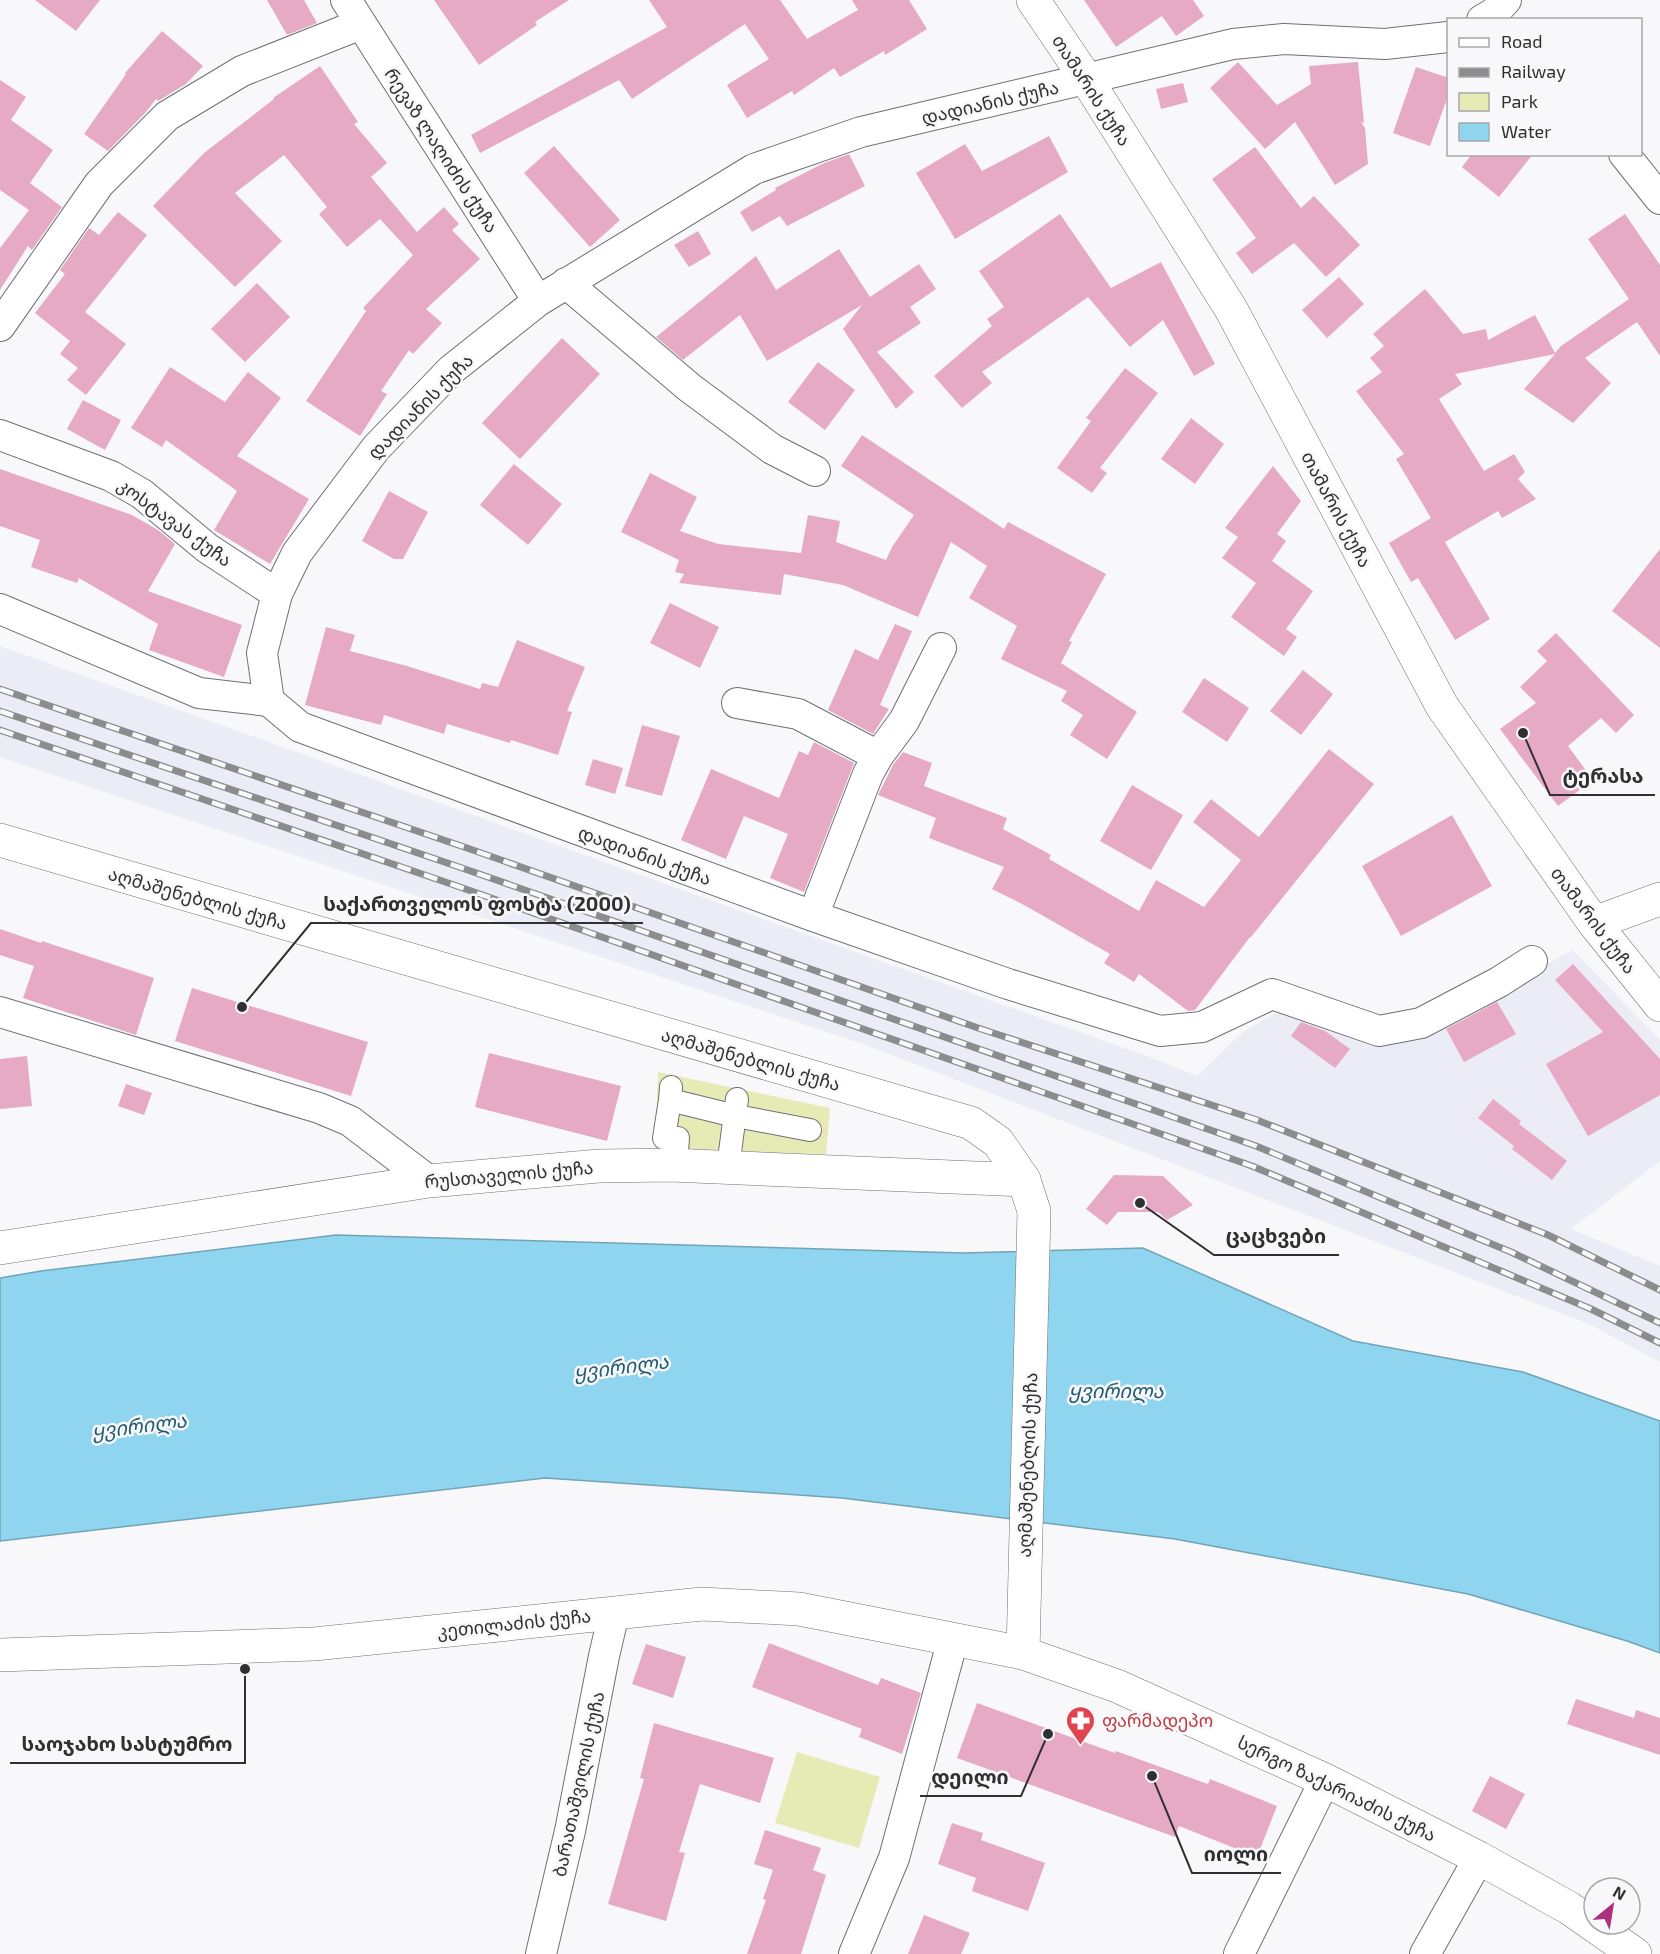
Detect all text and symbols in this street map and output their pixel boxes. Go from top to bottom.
legend [1447,18,1642,156]
street label: თამარის ქუჩა [1047,30,1136,150]
text: Road [1501,30,1542,52]
text: Railway [1501,60,1566,82]
street label: რევაზ ლაღიძის ქუჩა [380,63,504,237]
street label: დადიანის ქუჩა [919,76,1061,129]
text: Park [1501,90,1538,112]
text: Water [1501,120,1551,142]
street label: დადიანის ქუჩა [363,349,478,464]
street label: თამარის ქუჩა [1296,447,1377,571]
street label: კოსტავას ქუჩა [113,473,236,572]
callout: ტერასა [1550,757,1655,795]
text: ტერასა [1562,763,1644,788]
street label: დადიანის ქუჩა [575,821,715,890]
street label: აღმაშენებლის ქუჩა [106,862,290,935]
street label: თამარის ქუჩა [1546,862,1641,978]
callout: საქართველოს ფოსტა (2000) [311,885,643,923]
text: საქართველოს ფოსტა (2000) [323,891,631,916]
street label: აღმაშენებლის ქუჩა [659,1023,843,1096]
street label: რუსთაველის ქუჩა [424,1156,594,1193]
callout: ცაცხვები [1214,1217,1339,1255]
text: ცაცხვები [1226,1223,1326,1248]
water label: ყვირილა [572,1348,671,1385]
street label: აღმაშენებლის ქუჩა [1013,1372,1042,1558]
water label: ყვირილა [1068,1378,1165,1403]
water label: ყვირილა [90,1407,189,1444]
street label: კეთილაძის ქუჩა [436,1604,592,1643]
street label: ბარათაშვილის ქუჩა [548,1689,609,1879]
pharmacy icon: ფარმადეპო [1065,1704,1097,1746]
place label: ფარმადეპო [1102,1709,1213,1732]
callout: საოჯახო სასტუმრო [10,1725,245,1763]
street label: სერგო ზაქარიაძის ქუჩა [1234,1730,1440,1847]
text: საოჯახო სასტუმრო [22,1731,232,1756]
callout: დეილი [920,1758,1021,1796]
text: დეილი [931,1764,1009,1790]
callout: იოლი [1192,1835,1281,1873]
text: იოლი [1204,1841,1268,1866]
north arrow [1582,1876,1642,1936]
text: N [1610,1881,1630,1904]

